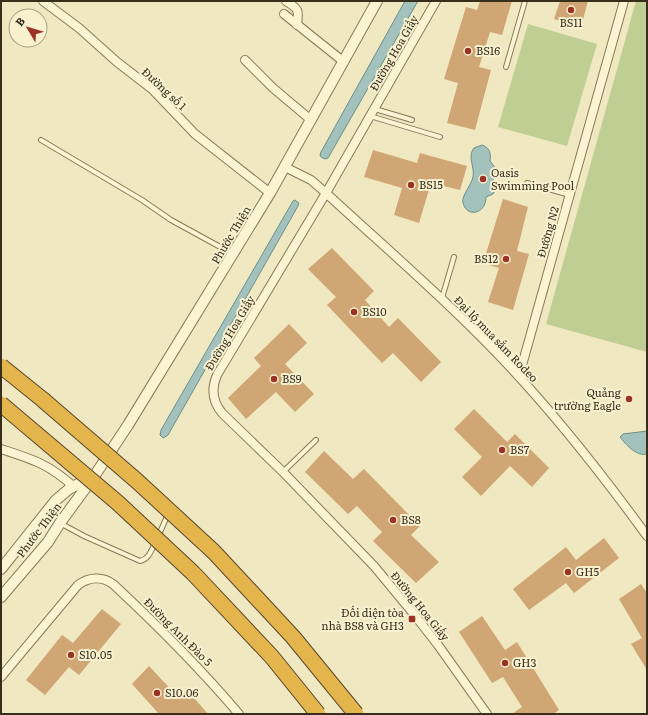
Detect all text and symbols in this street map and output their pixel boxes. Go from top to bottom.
marker: BS11 [566,5,576,15]
north arrow [8,8,48,48]
street label: Đường Hoa Giấy [365,11,422,93]
text: B [11,13,28,29]
place label: BS11 [560,14,583,30]
place label: BS16 [476,42,500,58]
marker: BS16 [463,46,473,56]
street label: Đường số 1 [139,63,191,114]
place label: Oasis Swimming Pool [491,164,574,193]
marker: Oasis Swimming Pool [478,174,488,184]
place label: BS15 [419,176,443,192]
marker: BS15 [406,180,416,190]
street label: Phước Thiện [206,202,254,267]
street label: Đường N2 [532,204,562,259]
place label: BS12 [474,250,498,266]
marker: BS12 [501,254,511,264]
street label: Đường Hoa Giấy [200,291,258,373]
street label: Đại lộ mua sắm Rodeo [451,292,542,385]
place label: BS10 [362,303,387,319]
marker: BS10 [349,307,359,317]
place label: BS9 [282,370,302,386]
marker: BS9 [269,374,279,384]
place label: Quảng trường Eagle [554,384,622,413]
marker: Quảng trường Eagle [624,394,634,404]
place label: BS7 [510,441,530,457]
marker: BS7 [497,445,507,455]
street label: Phước Thiện [12,499,64,560]
place label: BS8 [401,511,421,527]
marker: BS8 [388,515,398,525]
place label: GH5 [576,563,599,579]
street label: Đường Hoa Giấy [388,567,454,644]
marker: GH5 [563,567,573,577]
street label: Đường Anh Đào 5 [141,593,217,669]
place label: Đối diện tòa nhà BS8 và GH3 [321,604,404,633]
marker: Đối diện tòa nhà BS8 và GH3 [407,614,417,624]
place label: S10.05 [79,646,112,662]
marker: S10.05 [66,650,76,660]
place label: GH3 [513,654,536,670]
marker: GH3 [500,658,510,668]
place label: S10.06 [165,684,198,700]
marker: S10.06 [152,688,162,698]

